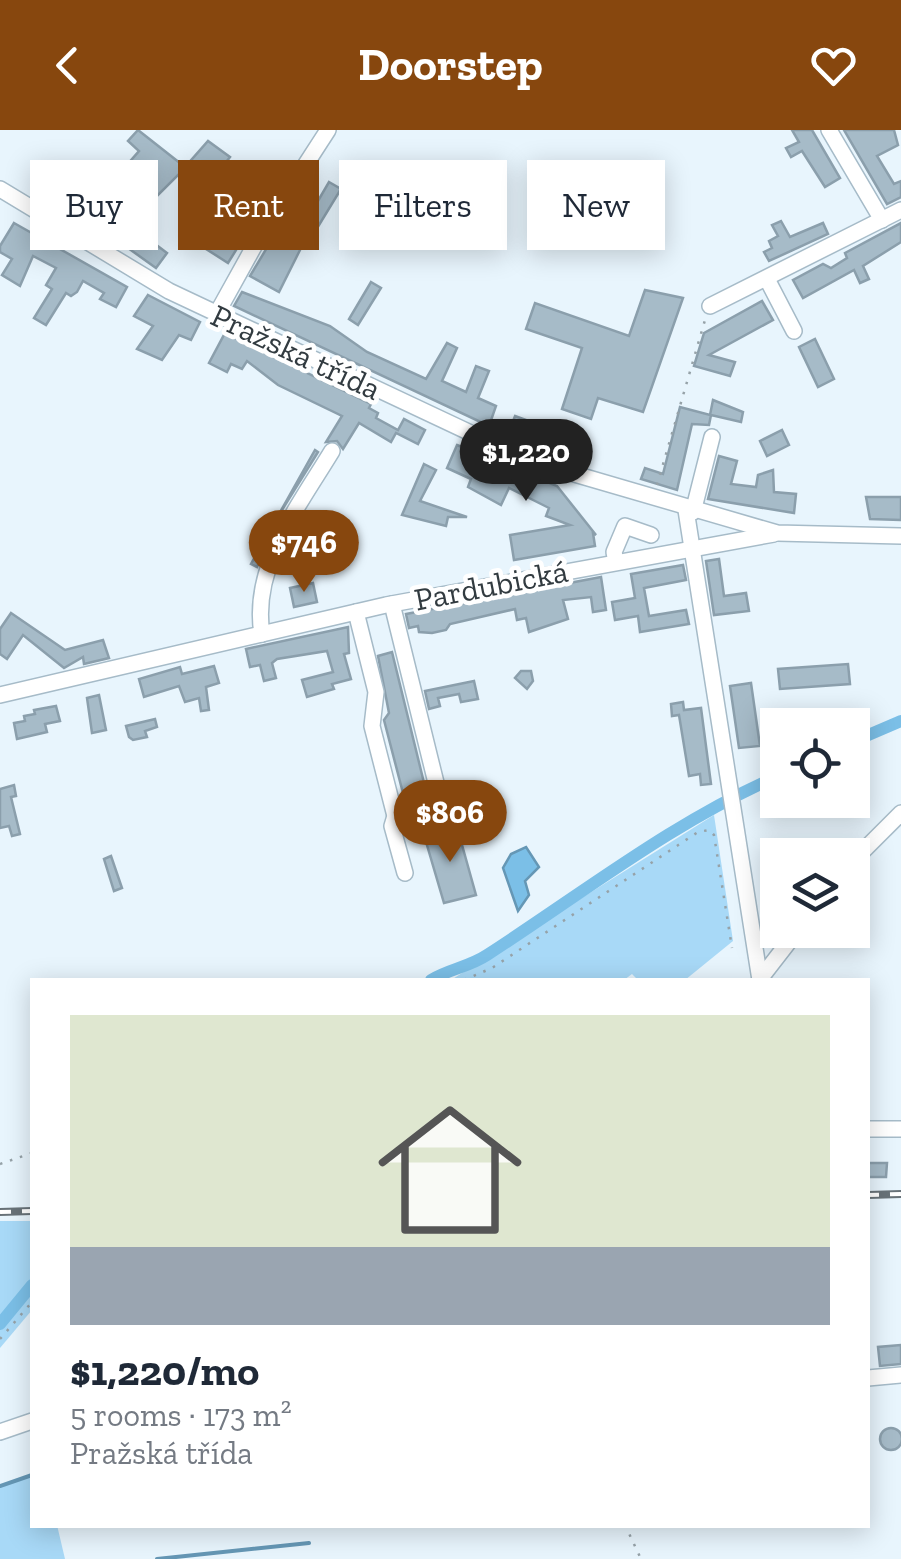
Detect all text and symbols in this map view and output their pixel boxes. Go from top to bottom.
icon: back [40,38,95,93]
text: Doorstep [358,38,543,92]
icon: heart [806,38,861,93]
chip: Buy [30,160,158,250]
chip: Rent [178,160,319,250]
chip: Filters [339,160,507,250]
chip: New [527,160,665,250]
street label: Pražská třída [205,296,387,408]
pin: $1,220 [445,419,607,504]
text: $1,220 [482,432,570,470]
pin: $746 [245,510,363,595]
text: $746 [271,523,337,561]
street label: Pardubická [411,552,571,618]
map controls [760,708,870,948]
button: locate [760,708,870,818]
pin: $806 [391,780,509,865]
text: $806 [416,793,484,831]
button: layers [760,838,870,948]
icon: home [360,1080,540,1260]
text: $1,220/mo [70,1345,259,1396]
text: 5 rooms · 173 m² [70,1396,292,1434]
text: Pražská třída [70,1434,253,1472]

